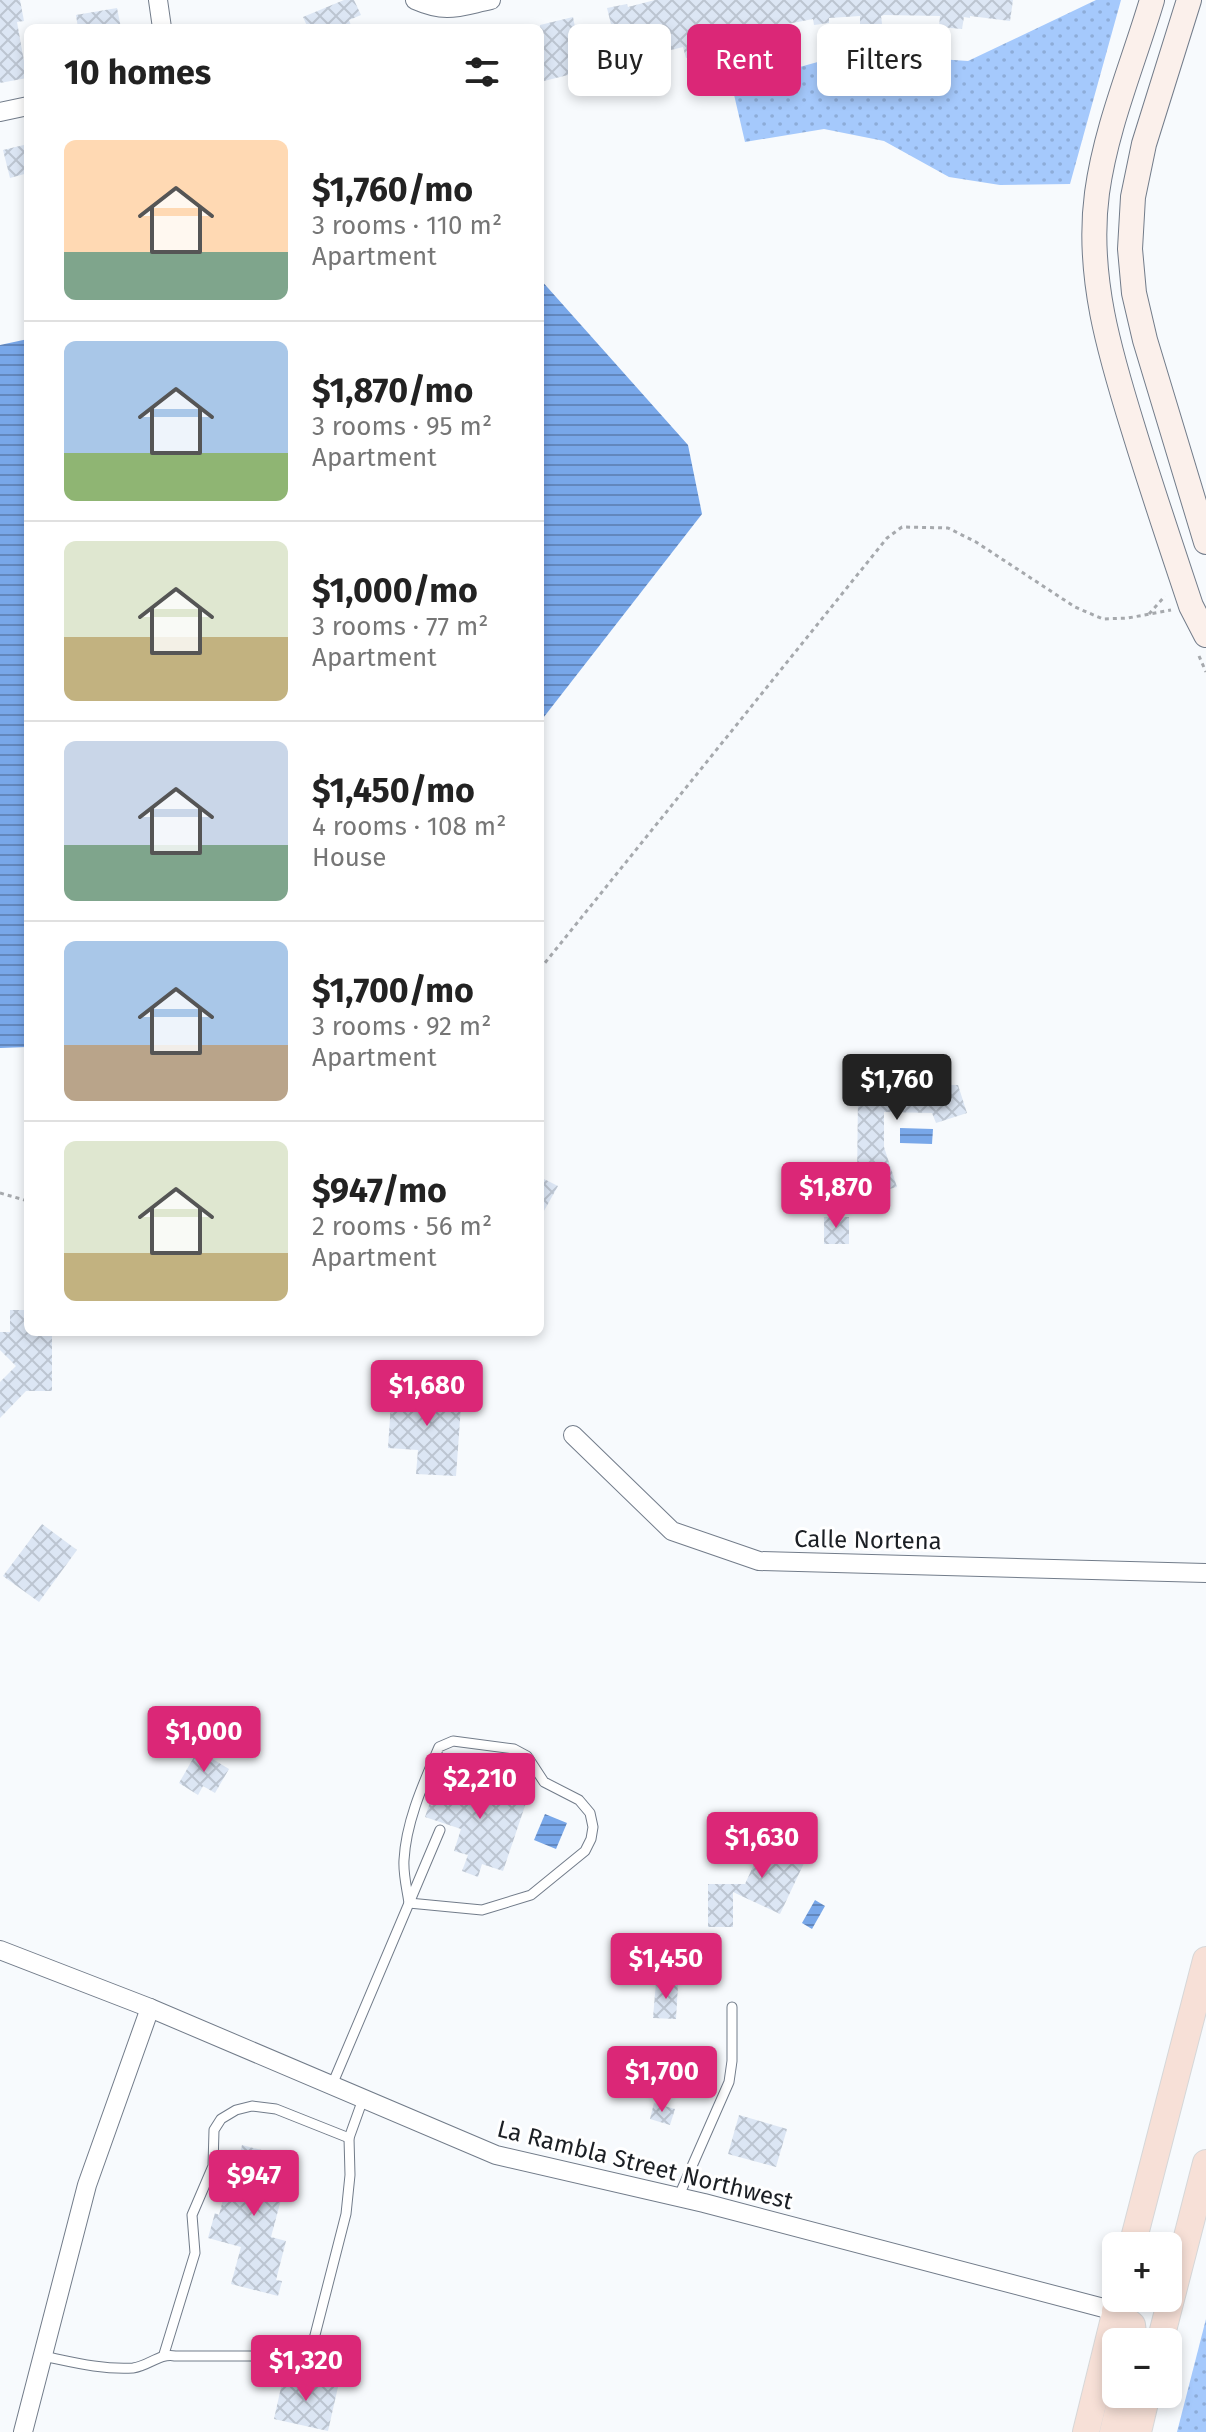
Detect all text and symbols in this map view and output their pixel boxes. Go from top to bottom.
chip: Buy [568,24,671,96]
chip: Rent [687,24,801,96]
chip: Filters [817,24,951,96]
icon: filters [460,50,504,94]
text: 10 homes [64,52,211,93]
text: $1,760/mo [312,169,473,210]
icon: home [128,172,224,268]
text: 3 rooms · 110 m² [312,210,502,241]
text: Apartment [312,241,437,272]
text: $1,870/mo [312,370,473,411]
icon: home [128,373,224,469]
text: 3 rooms · 95 m² [312,411,492,442]
text: Apartment [312,442,437,473]
text: $1,000/mo [312,570,478,611]
icon: home [128,573,224,669]
text: 3 rooms · 77 m² [312,611,488,642]
text: Apartment [312,642,437,673]
text: $1,450/mo [312,770,475,811]
icon: home [128,773,224,869]
text: 4 rooms · 108 m² [312,811,506,842]
text: House [312,842,386,873]
text: $1,700/mo [312,970,474,1011]
icon: home [128,973,224,1069]
text: 3 rooms · 92 m² [312,1011,491,1042]
text: Apartment [312,1042,437,1073]
pin: $1,760 [832,1054,962,1122]
text: $1,760 [860,1064,934,1095]
pin: $1,870 [771,1162,901,1230]
text: $947/mo [312,1170,447,1211]
text: $1,870 [799,1172,873,1203]
icon: home [128,1173,224,1269]
text: 2 rooms · 56 m² [312,1211,492,1242]
text: Apartment [312,1242,437,1273]
pin: $1,680 [362,1360,492,1428]
text: $1,680 [389,1370,465,1401]
street label: Calle Nortena [794,1525,942,1555]
pin: $1,000 [139,1706,269,1774]
text: $1,000 [166,1716,242,1747]
pin: $2,210 [415,1753,545,1821]
text: $2,210 [443,1763,517,1794]
pin: $1,630 [697,1812,827,1880]
text: $1,630 [725,1822,799,1853]
pin: $1,450 [601,1933,731,2001]
text: $1,450 [629,1943,703,1974]
pin: $1,700 [597,2046,727,2114]
text: $1,700 [625,2056,699,2087]
street label: La Rambla Street Northwest [494,2115,796,2215]
pin: $947 [207,2150,301,2218]
text: $947 [227,2160,281,2191]
map controls [1102,2232,1182,2408]
button: + [1102,2232,1182,2312]
button: − [1102,2328,1182,2408]
pin: $1,320 [241,2335,371,2403]
text: $1,320 [269,2345,343,2376]

